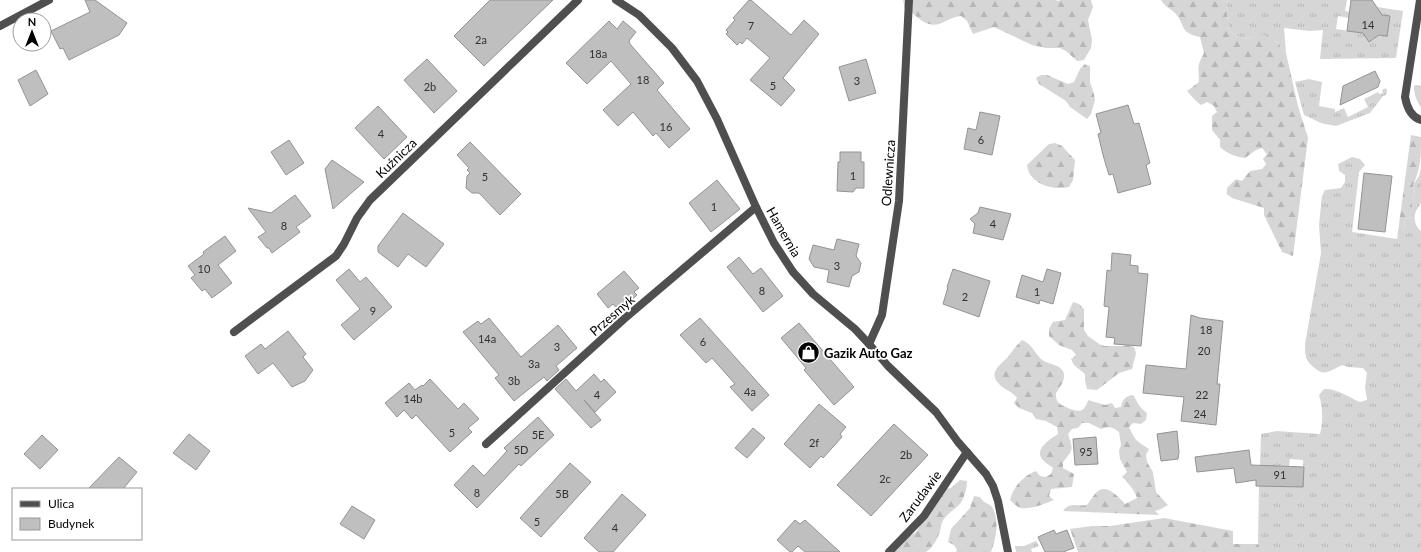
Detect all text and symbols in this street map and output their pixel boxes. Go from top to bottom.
north arrow [12,12,52,52]
text: N [28,15,36,28]
house number: 14 [1362,18,1375,31]
house number: 7 [748,19,754,32]
house number: 2a [475,33,487,46]
house number: 18a [589,47,607,60]
house number: 18 [637,73,649,86]
house number: 3 [854,74,860,87]
house number: 5 [770,79,776,92]
house number: 2b [424,80,436,93]
house number: 16 [660,120,672,133]
house number: 4 [378,127,385,140]
house number: 6 [978,133,984,146]
street label: Kuźnicza [372,135,420,181]
street label: Odlewnicza [878,139,898,207]
house number: 1 [850,169,856,182]
house number: 5 [482,170,488,183]
house number: 1 [711,200,717,213]
street label: Hamernia [763,204,805,260]
house number: 4 [990,217,997,230]
house number: 8 [281,219,287,232]
house number: 3 [834,259,840,272]
house number: 10 [198,262,211,275]
house number: 8 [759,284,765,297]
house number: 1 [1034,285,1040,298]
house number: 2 [962,290,968,303]
street label: Przesmyk [586,291,638,339]
house number: 9 [370,304,376,317]
house number: 18 [1200,323,1212,336]
house number: 14a [478,332,496,345]
house number: 6 [700,335,706,348]
house number: 3 [554,340,560,353]
shop icon: Gazik Auto Gaz [795,340,821,366]
house number: 20 [1198,344,1211,357]
place label: Gazik Auto Gaz [824,345,913,361]
house number: 3a [528,357,540,370]
house number: 3b [508,374,520,387]
house number: 4a [744,385,756,398]
house number: 4 [594,388,601,401]
house number: 22 [1196,388,1208,401]
house number: 14b [404,392,422,405]
house number: 24 [1194,407,1207,420]
house number: 5 [449,426,455,439]
house number: 5E [532,428,544,441]
house number: 2f [809,436,819,449]
house number: 5D [514,443,528,456]
house number: 95 [1080,445,1092,458]
house number: 2b [900,448,912,461]
street label: Zarudawie [896,467,945,525]
house number: 91 [1274,468,1286,481]
house number: 2c [879,472,891,485]
house number: 8 [474,486,480,499]
house number: 5B [555,487,569,500]
legend [12,488,142,540]
text: Ulica [48,496,74,511]
house number: 5 [534,515,540,528]
text: Budynek [48,516,95,531]
house number: 4 [612,521,619,534]

